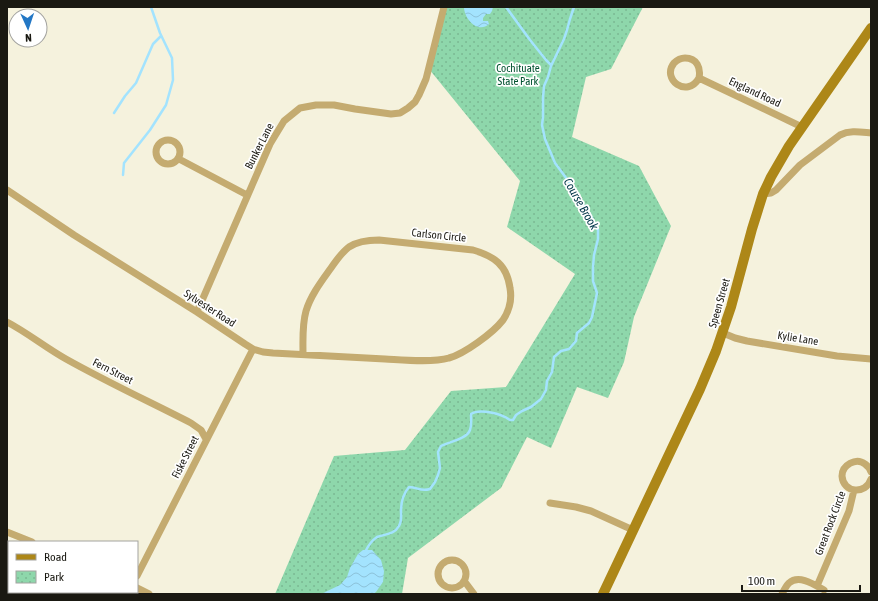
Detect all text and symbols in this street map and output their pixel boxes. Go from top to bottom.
north arrow [8,8,48,48]
text: N [25,32,32,44]
park label: Cochituate State Park [496,62,540,87]
street label: England Road [727,75,783,109]
street label: Bunker Lane [242,121,276,171]
water label: Course Brook [561,176,602,233]
street label: Carlson Circle [411,226,467,244]
street label: Speen Street [706,277,732,329]
street label: Sylvester Road [182,287,238,329]
street label: Kylie Lane [777,329,819,347]
street label: Fern Street [91,356,135,386]
street label: Fiske Street [169,434,201,480]
street label: Great Rock Circle [812,489,848,557]
legend [8,541,138,593]
text: Road [44,550,67,564]
scale bar [742,567,860,593]
text: Park [44,570,65,584]
text: 100 m [748,574,775,588]

